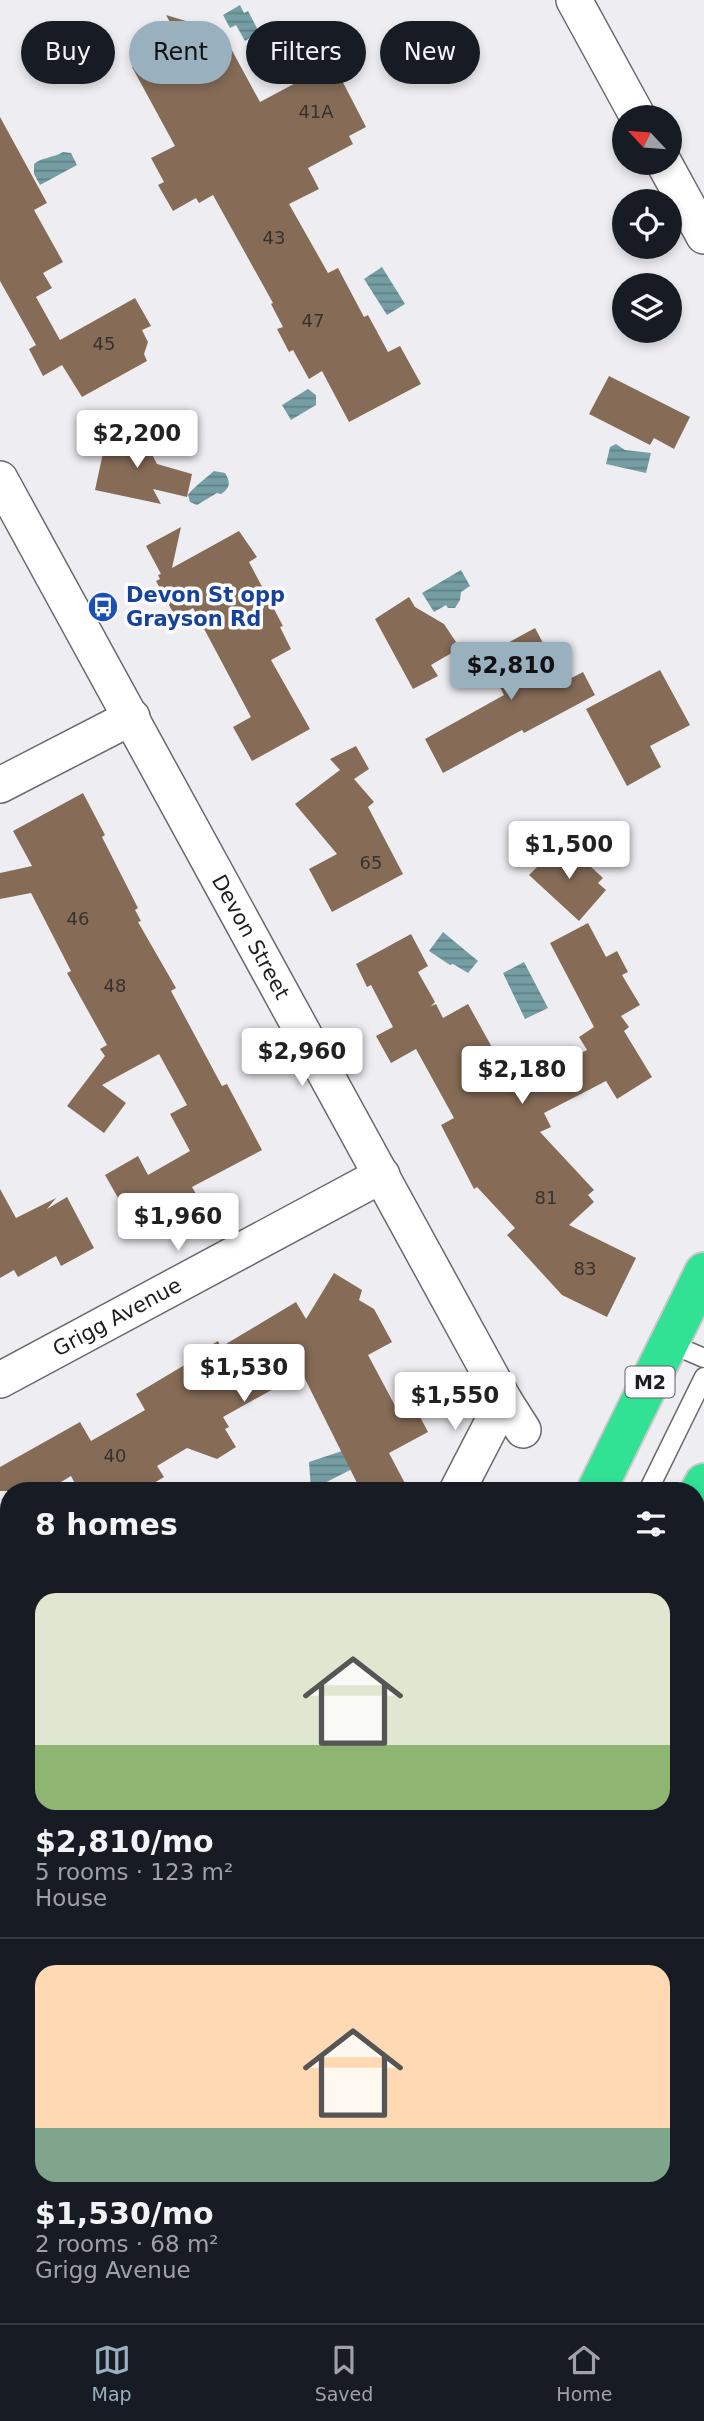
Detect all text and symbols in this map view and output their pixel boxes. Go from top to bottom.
chip: Buy [21,21,115,84]
chip: Rent [129,21,232,84]
chip: Filters [246,21,366,84]
chip: New [380,21,480,84]
house number: 41A [298,101,334,122]
north arrow [612,105,682,175]
map controls [612,105,682,343]
button: locate [612,189,682,259]
house number: 43 [263,227,285,248]
button: layers [612,273,682,343]
house number: 47 [302,310,324,331]
house number: 45 [93,333,115,354]
pin: $2,200 [80,410,194,470]
text: $2,200 [93,420,181,446]
place label: Devon St opp Grayson Rd [126,583,285,631]
bus stop icon: Devon St opp Grayson Rd [86,590,120,624]
pin: $2,810 [454,642,568,702]
text: $2,810 [467,652,555,678]
pin: $1,500 [512,822,626,881]
text: $1,500 [525,831,613,857]
house number: 65 [360,852,382,873]
street label: Devon Street [207,871,294,1003]
house number: 46 [67,908,89,929]
house number: 48 [104,975,126,996]
pin: $2,960 [245,1028,359,1088]
text: $2,960 [258,1038,346,1064]
pin: $2,180 [465,1046,579,1106]
text: $2,180 [478,1056,566,1082]
house number: 81 [535,1187,557,1208]
pin: $1,960 [121,1194,235,1253]
text: $1,960 [134,1203,222,1229]
house number: 83 [574,1258,596,1279]
street label: Grigg Avenue [49,1273,186,1361]
pin: $1,530 [187,1344,301,1404]
text: $1,530 [200,1354,288,1380]
road number: M2 [626,1366,674,1398]
pin: $1,550 [398,1372,512,1432]
text: $1,550 [411,1382,499,1408]
house number: 40 [104,1445,126,1466]
icon: filters [632,1505,670,1543]
text: 8 homes [35,1507,178,1542]
icon: home [290,1638,416,1764]
text: $2,810/mo [35,1824,214,1859]
text: 5 rooms · 123 m² [35,1859,233,1885]
text: House [35,1885,107,1911]
icon: home [290,2010,416,2136]
text: $1,530/mo [35,2196,214,2231]
text: 2 rooms · 68 m² [35,2231,219,2257]
text: Grigg Avenue [35,2257,191,2283]
tab: Map [92,2341,132,2405]
tab: Saved [315,2341,373,2405]
tab: Home [556,2341,612,2405]

